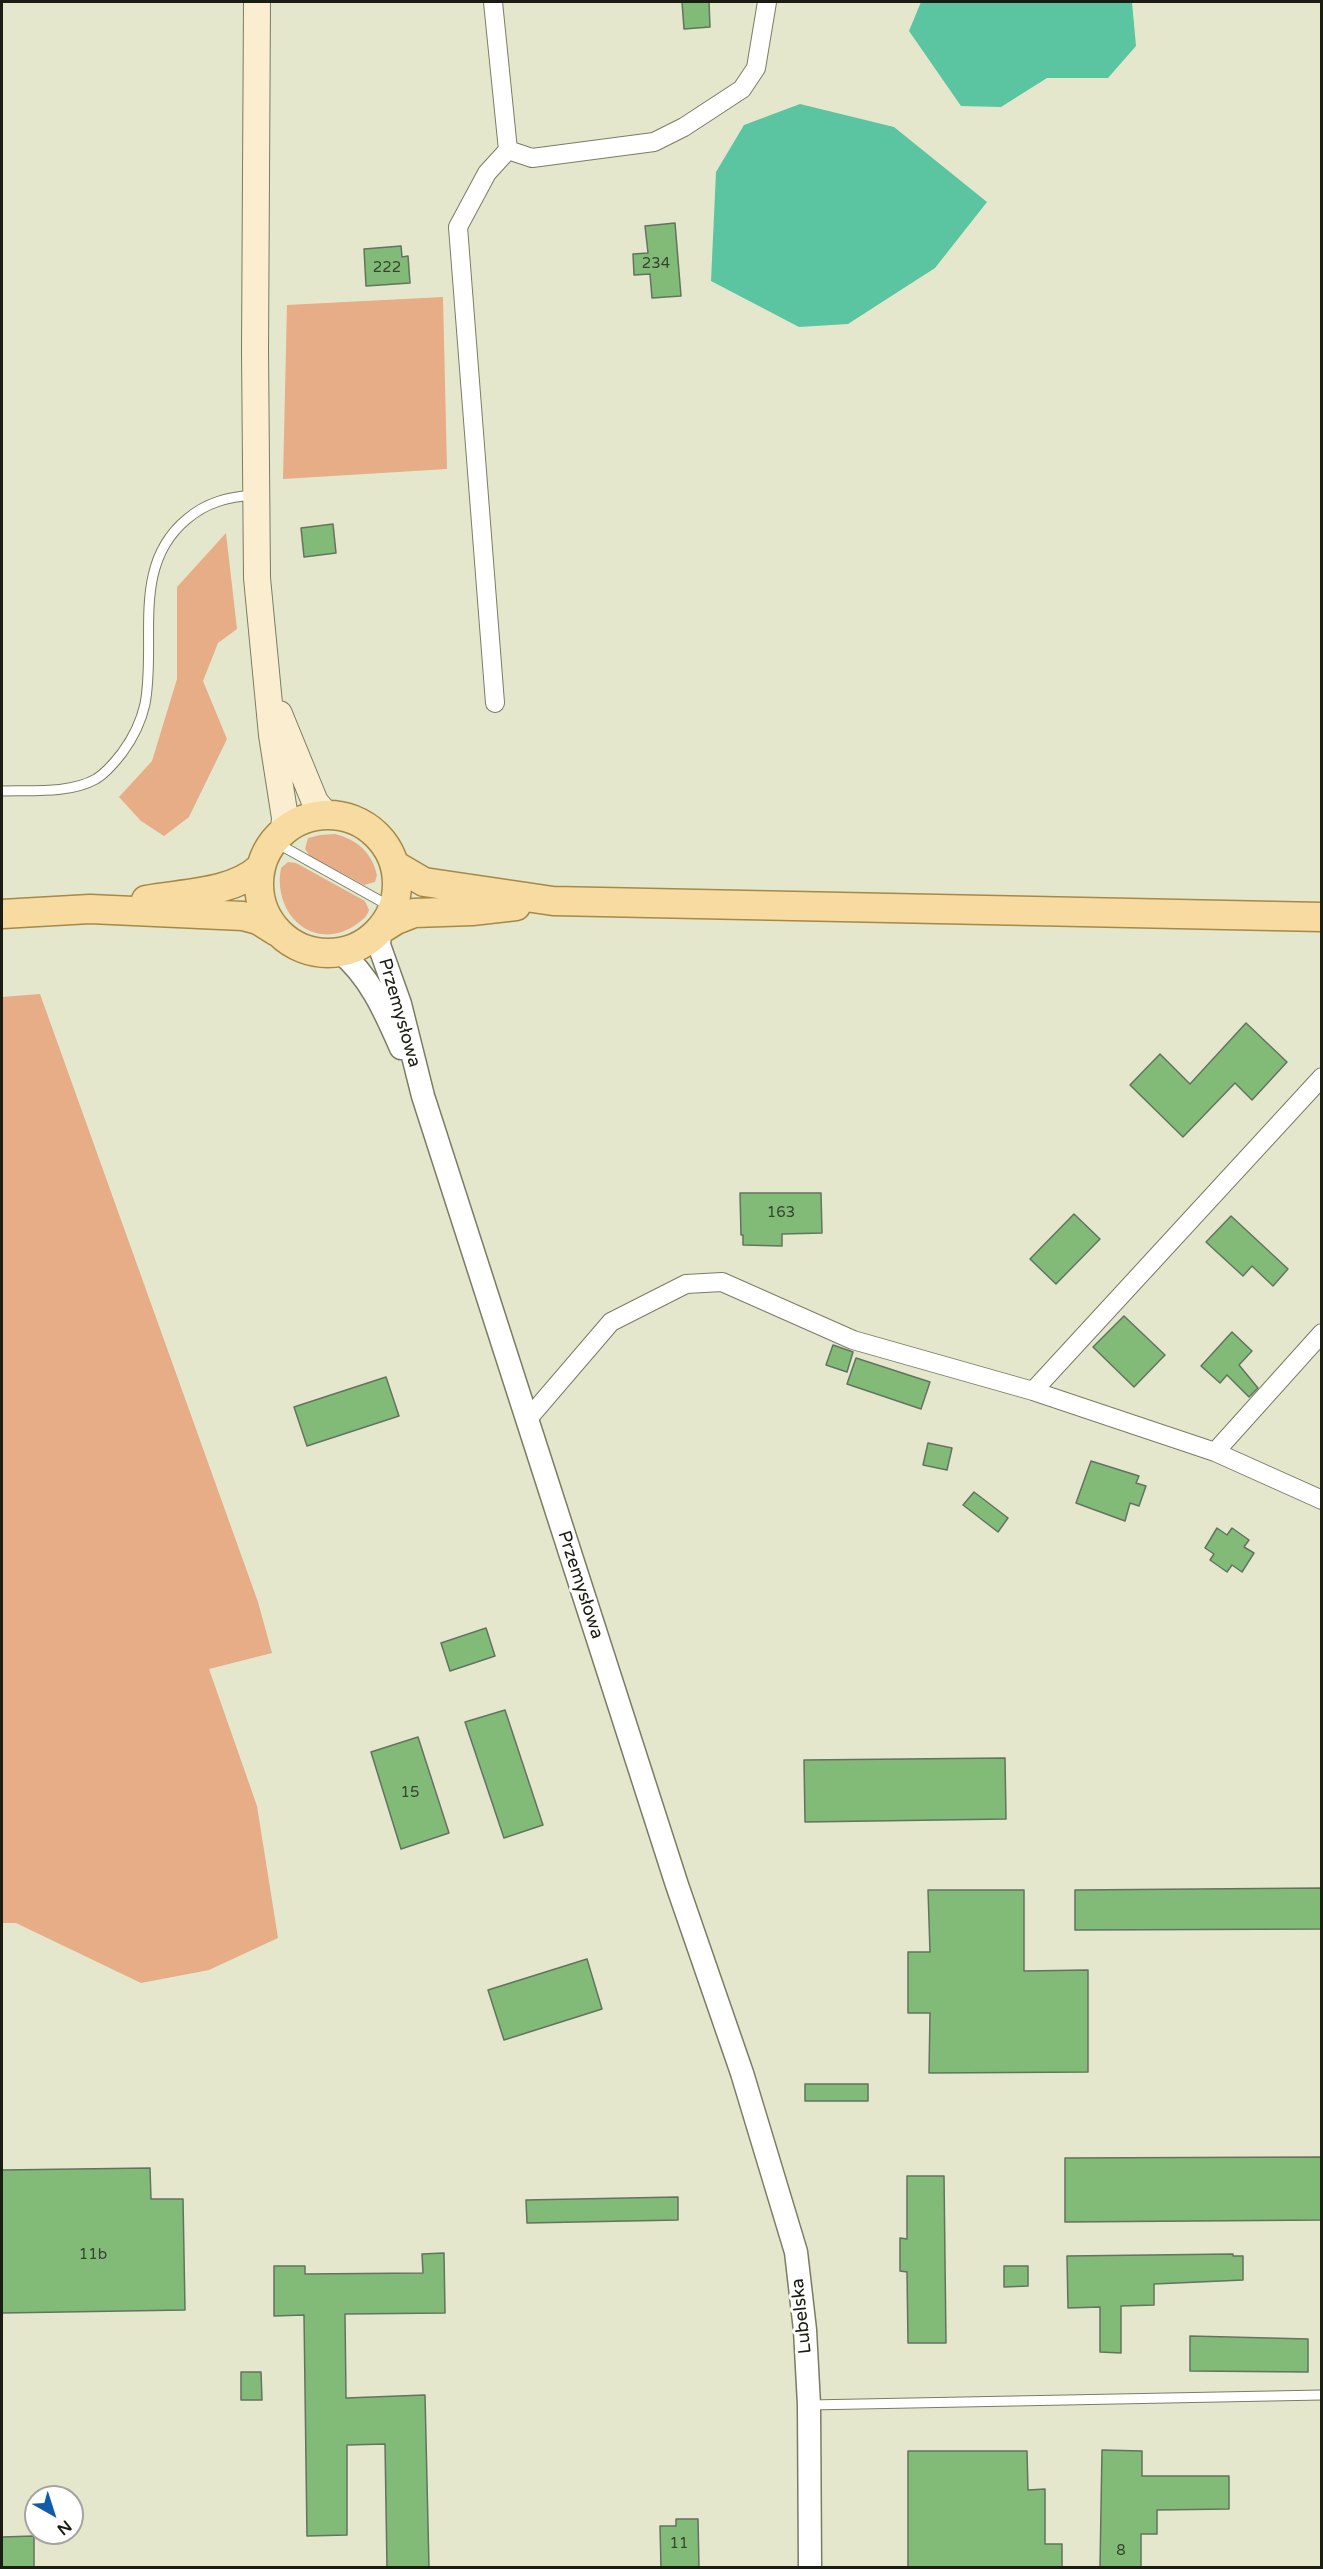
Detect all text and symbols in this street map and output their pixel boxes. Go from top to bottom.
house number: 234 [642,255,670,273]
house number: 222 [373,259,401,277]
street label: Przemysłowa [373,956,425,1070]
house number: 163 [767,1204,795,1222]
street label: Przemysłowa [552,1528,608,1642]
house number: 15 [401,1784,419,1802]
house number: 11b [79,2246,107,2264]
street label: Lubelska [787,2277,817,2355]
north arrow [24,2485,84,2545]
text: N [53,2516,75,2539]
house number: 11 [670,2535,688,2553]
house number: 8 [1116,2542,1126,2560]

